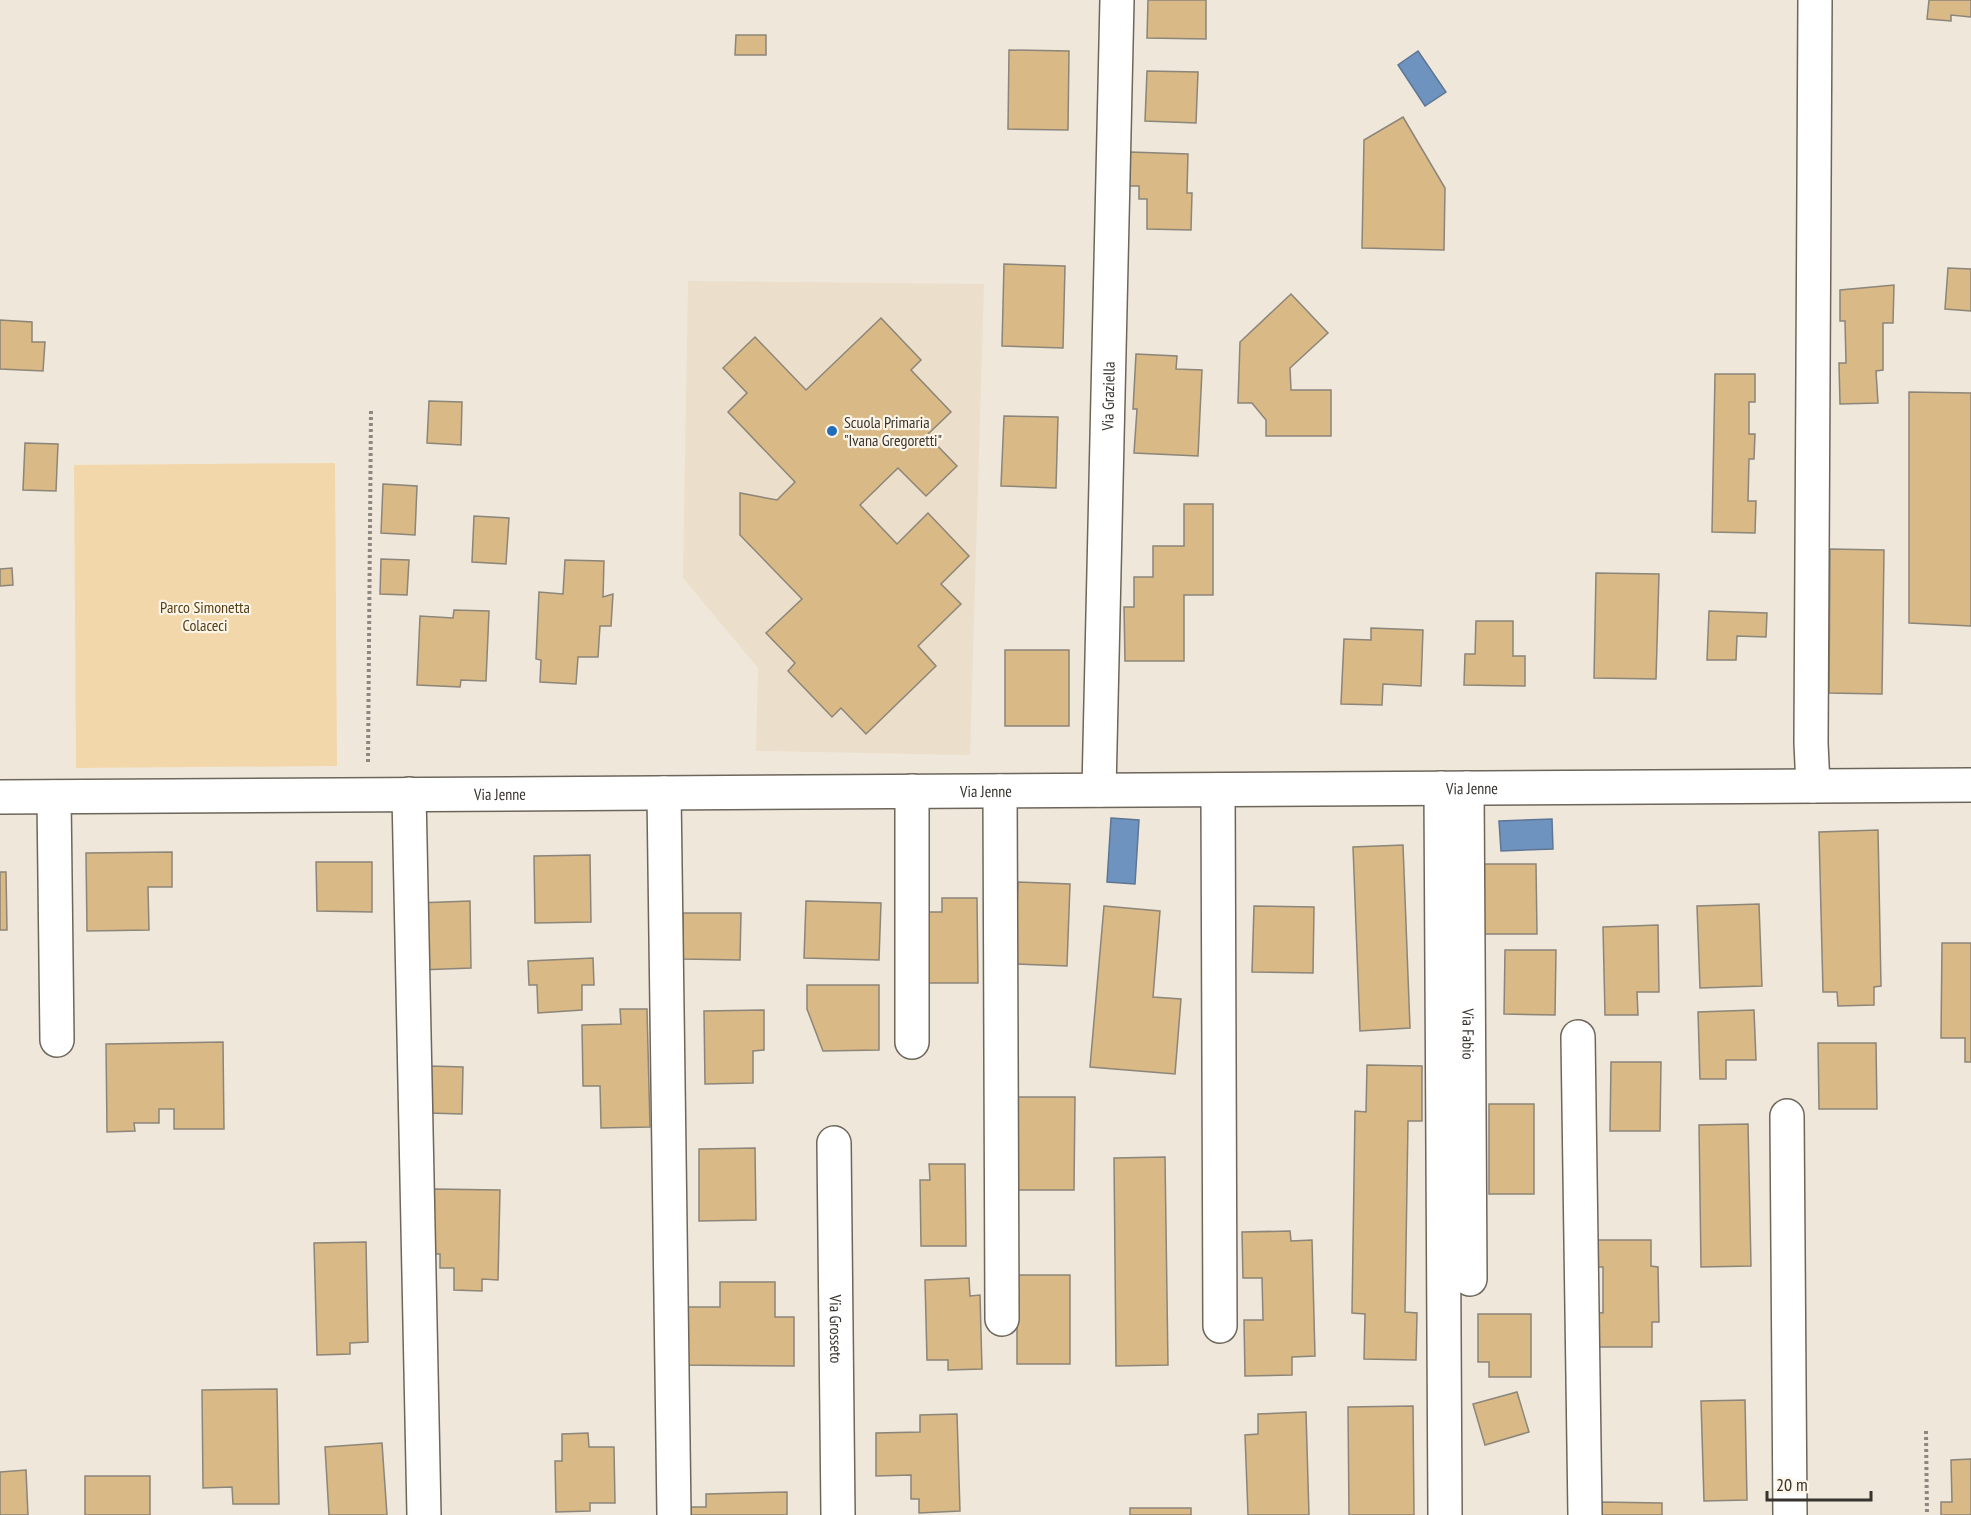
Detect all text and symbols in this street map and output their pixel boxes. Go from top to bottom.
street label: Via Graziella [1097,361,1119,432]
place label: Scuola Primaria "Ivana Gregoretti" [844,412,942,450]
marker: Scuola Primaria "Ivana Gregoretti" [825,424,839,438]
park label: Parco Simonetta Colaceci [160,597,250,635]
street label: Via Jenne [1445,778,1498,798]
street label: Via Jenne [959,781,1012,801]
street label: Via Jenne [473,784,526,804]
street label: Via Fabio [1458,1007,1479,1060]
street label: Via Grosseto [826,1294,846,1363]
scale bar [1767,1464,1870,1502]
text: 20 m [1776,1473,1808,1496]

